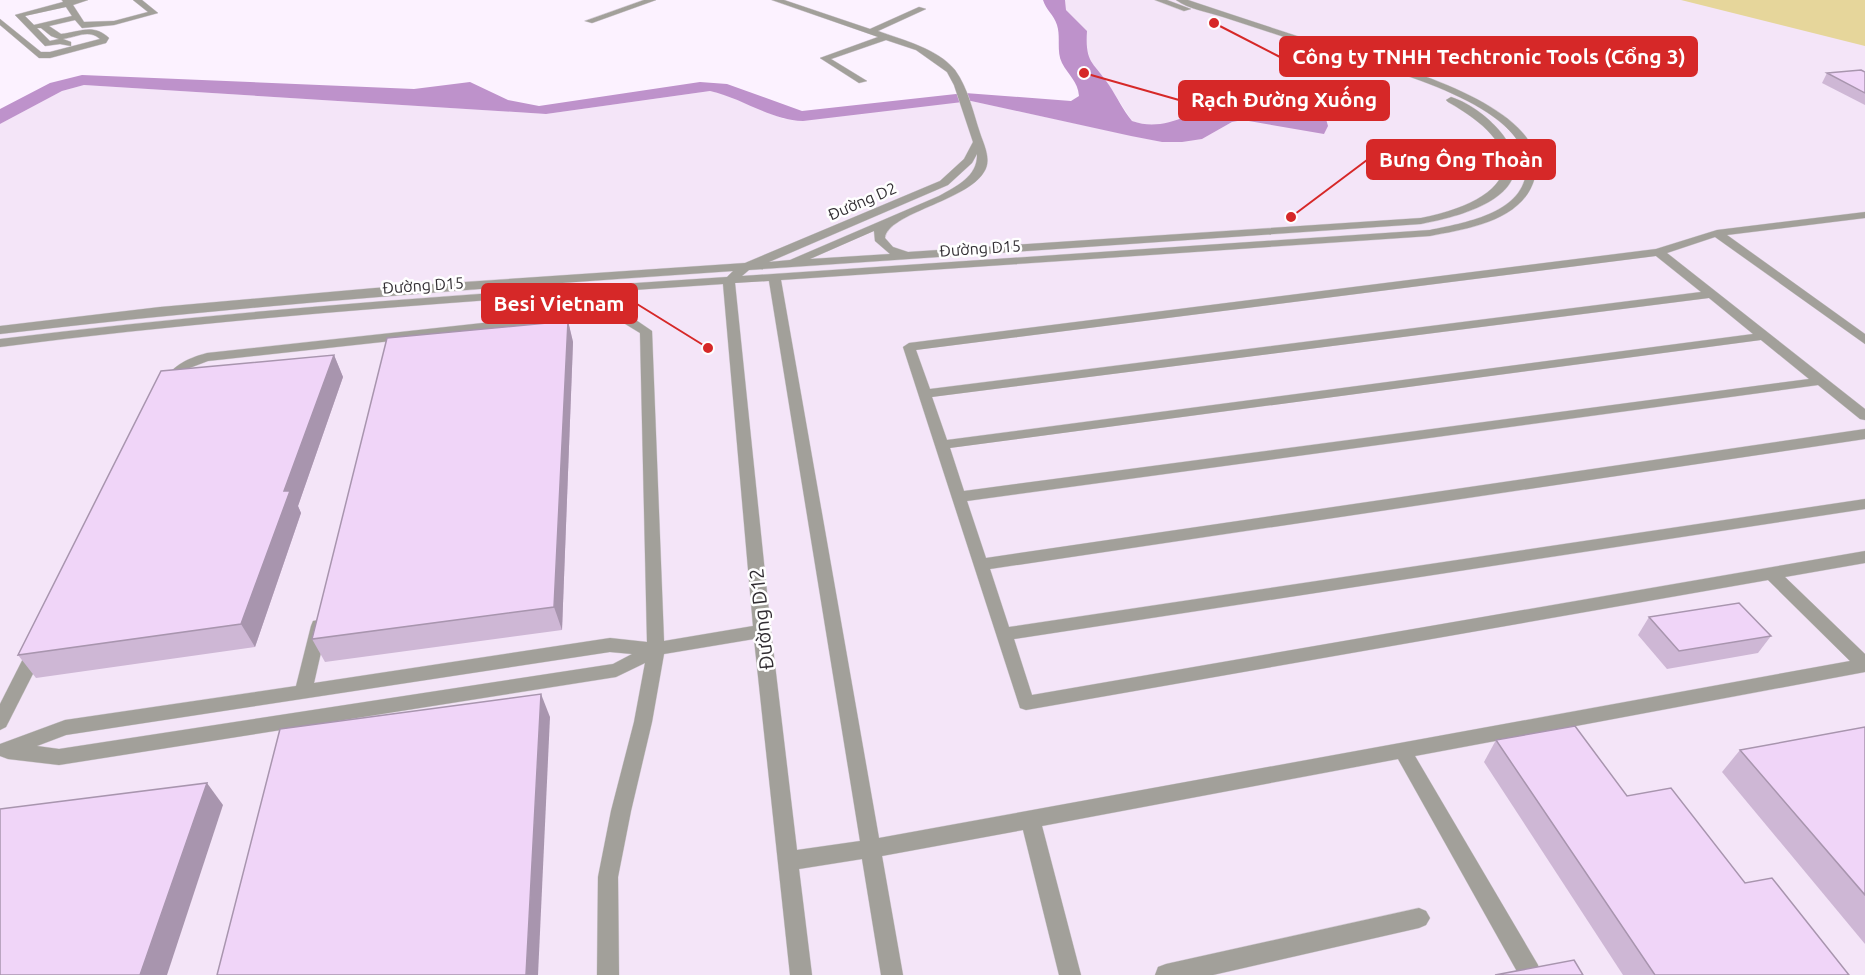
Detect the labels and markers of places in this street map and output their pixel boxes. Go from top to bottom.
callout: Công ty TNHH Techtronic Tools (Cổng 3) [1280,37,1697,76]
callout: Rạch Đường Xuống [1179,81,1389,120]
callout: Bưng Ông Thoàn [1367,140,1555,179]
callout: Besi Vietnam [482,284,637,323]

